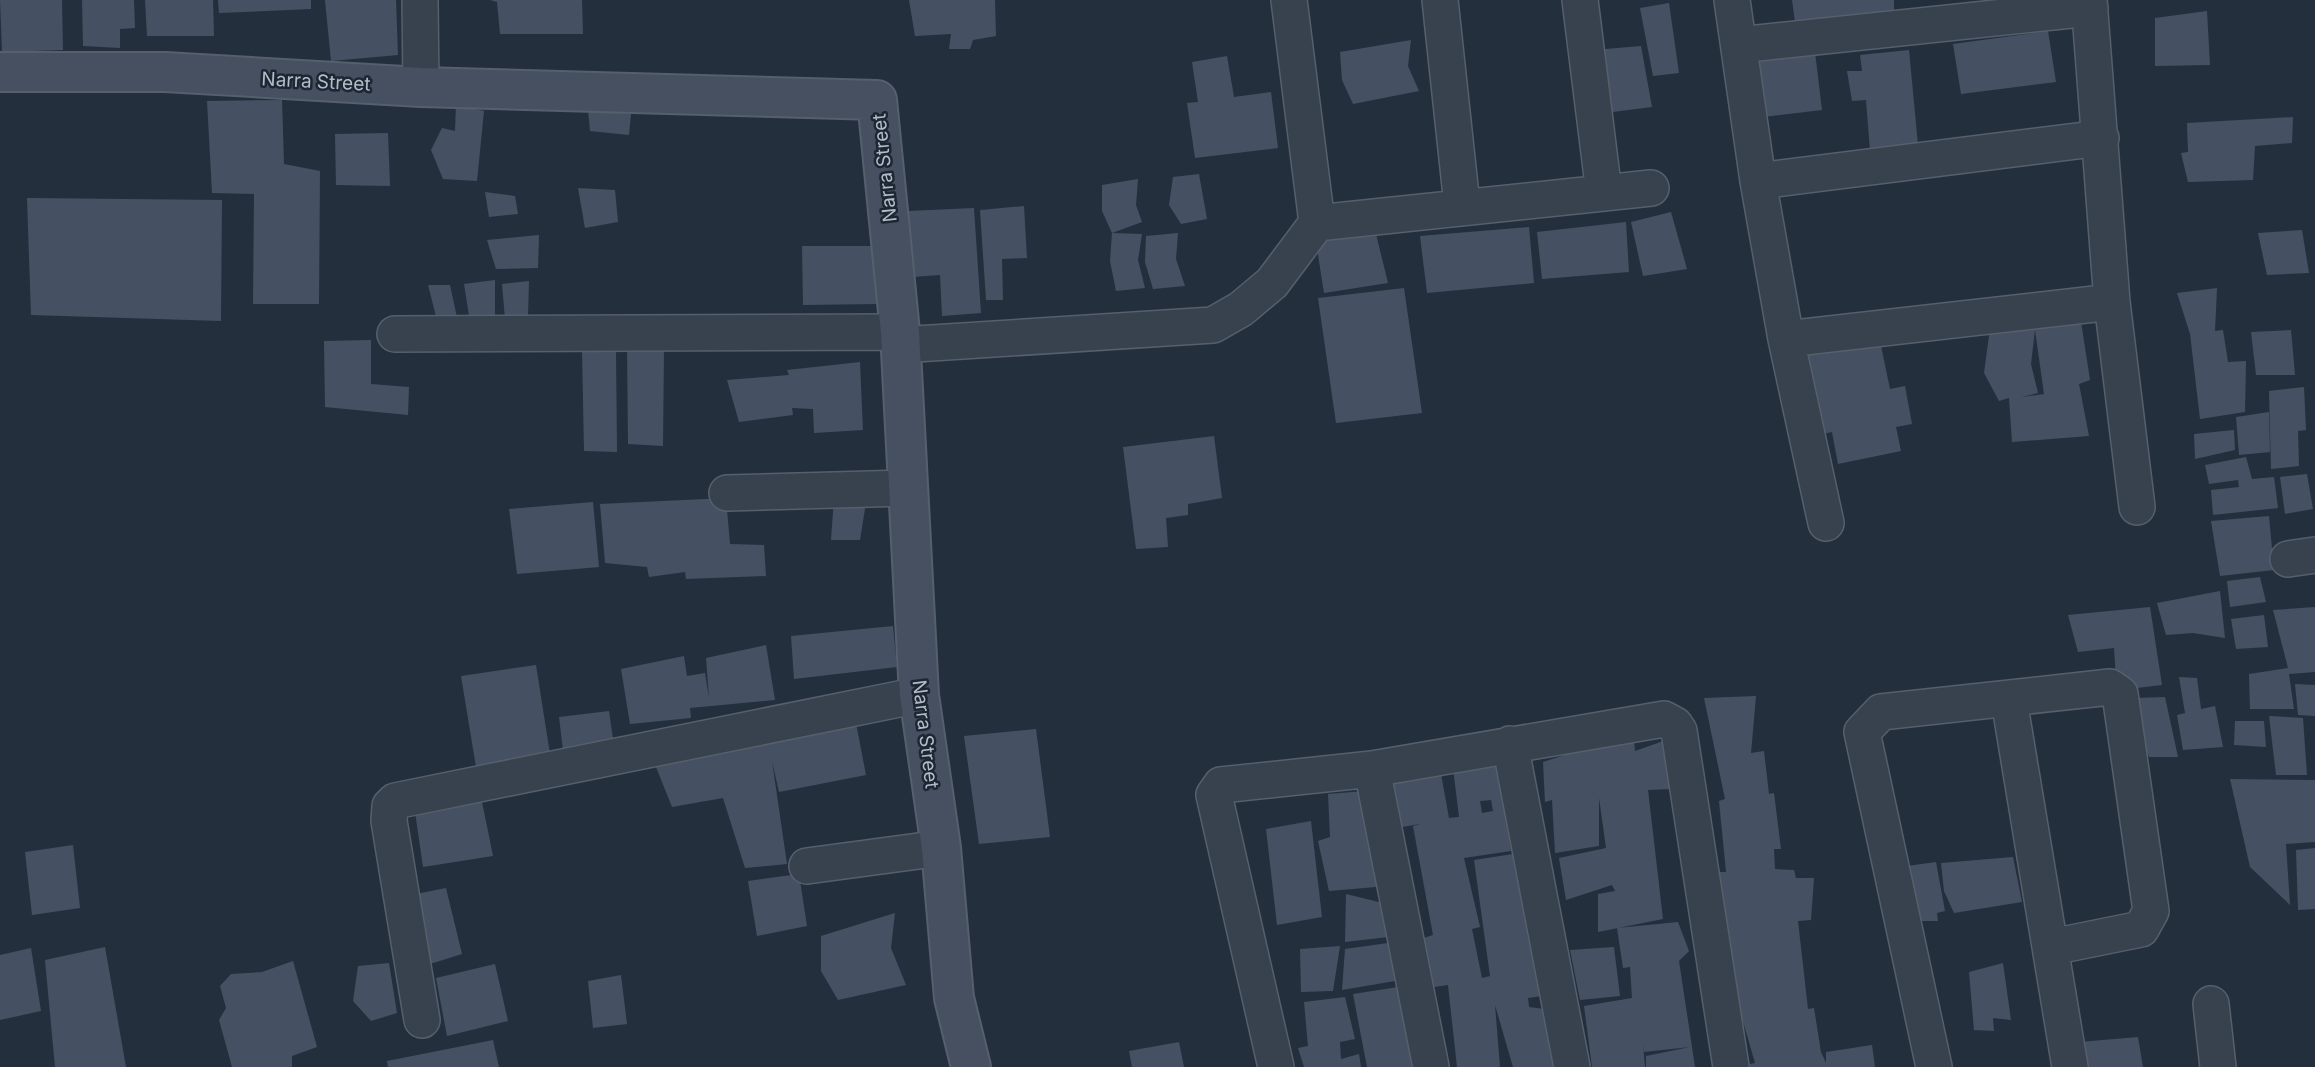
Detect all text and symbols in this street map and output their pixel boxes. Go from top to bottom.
street label: Narra Street [261,67,371,96]
street label: Narra Street [867,112,902,223]
street label: Narra Street [907,678,944,790]

